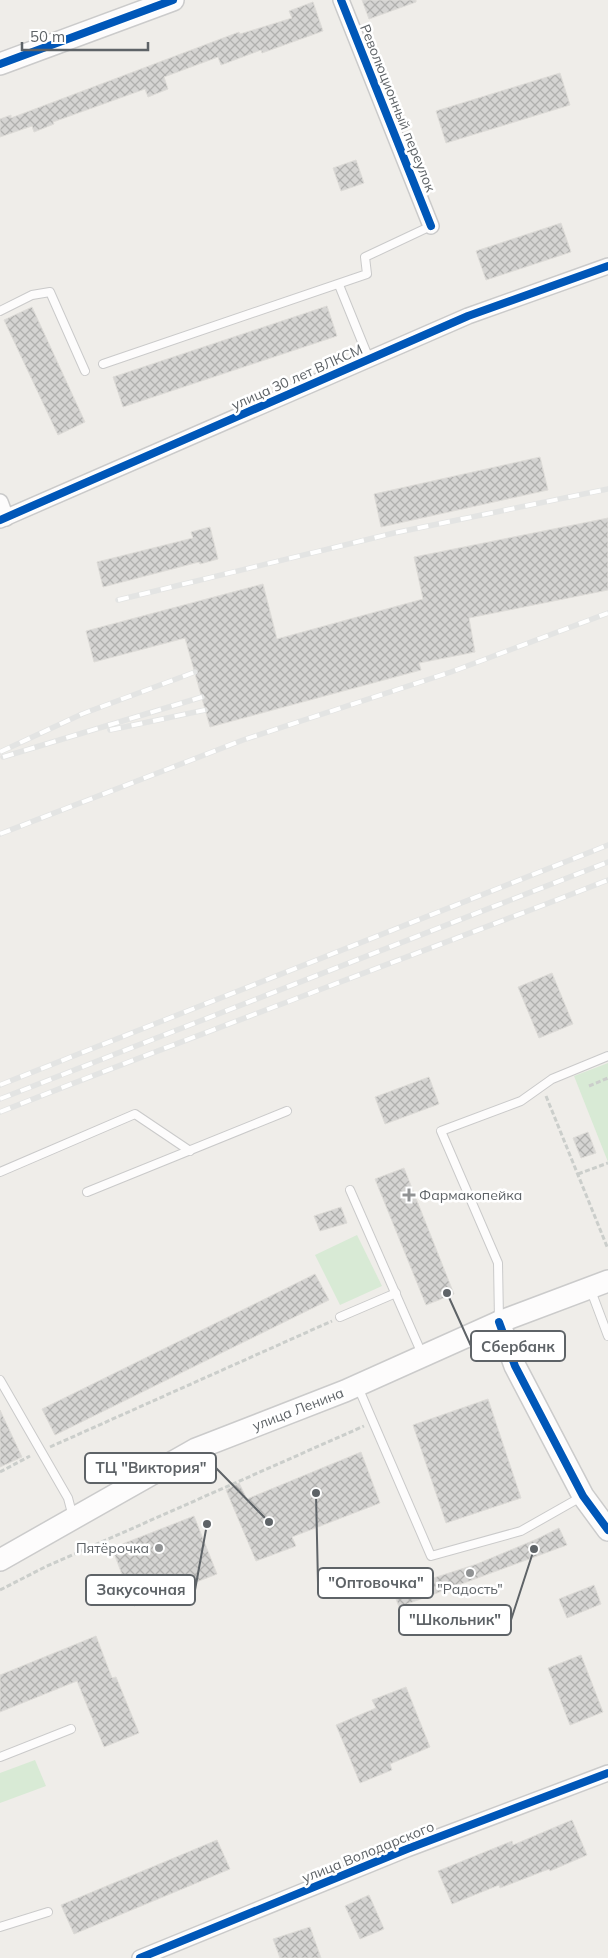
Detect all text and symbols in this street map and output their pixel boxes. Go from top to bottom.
scale bar [22,20,149,52]
street label: Революционный переулок [356,22,440,195]
text: 50 m [30,27,65,46]
street label: улица 30 лет ВЛКСМ [229,340,365,414]
place label: Фармакопейка [419,1186,522,1204]
marker: Фармакопейка [403,1189,415,1201]
callout: Сбербанк [471,1331,565,1361]
text: Сбербанк [481,1337,555,1356]
street label: улица Ленина [250,1383,346,1435]
callout: ТЦ "Виктория" [85,1453,216,1483]
text: ТЦ "Виктория" [96,1458,206,1477]
place label: Пятёрочка [76,1539,149,1557]
marker: Пятёрочка [153,1542,165,1554]
marker: "Радость" [464,1567,476,1579]
callout: "Оптовочка" [318,1568,433,1598]
text: "Оптовочка" [328,1573,424,1592]
callout: Закусочная [86,1575,195,1605]
text: Закусочная [97,1580,185,1599]
place label: "Радость" [437,1580,503,1598]
callout: "Школьник" [399,1605,511,1635]
text: "Школьник" [409,1610,501,1629]
street label: улица Володарского [299,1817,437,1887]

